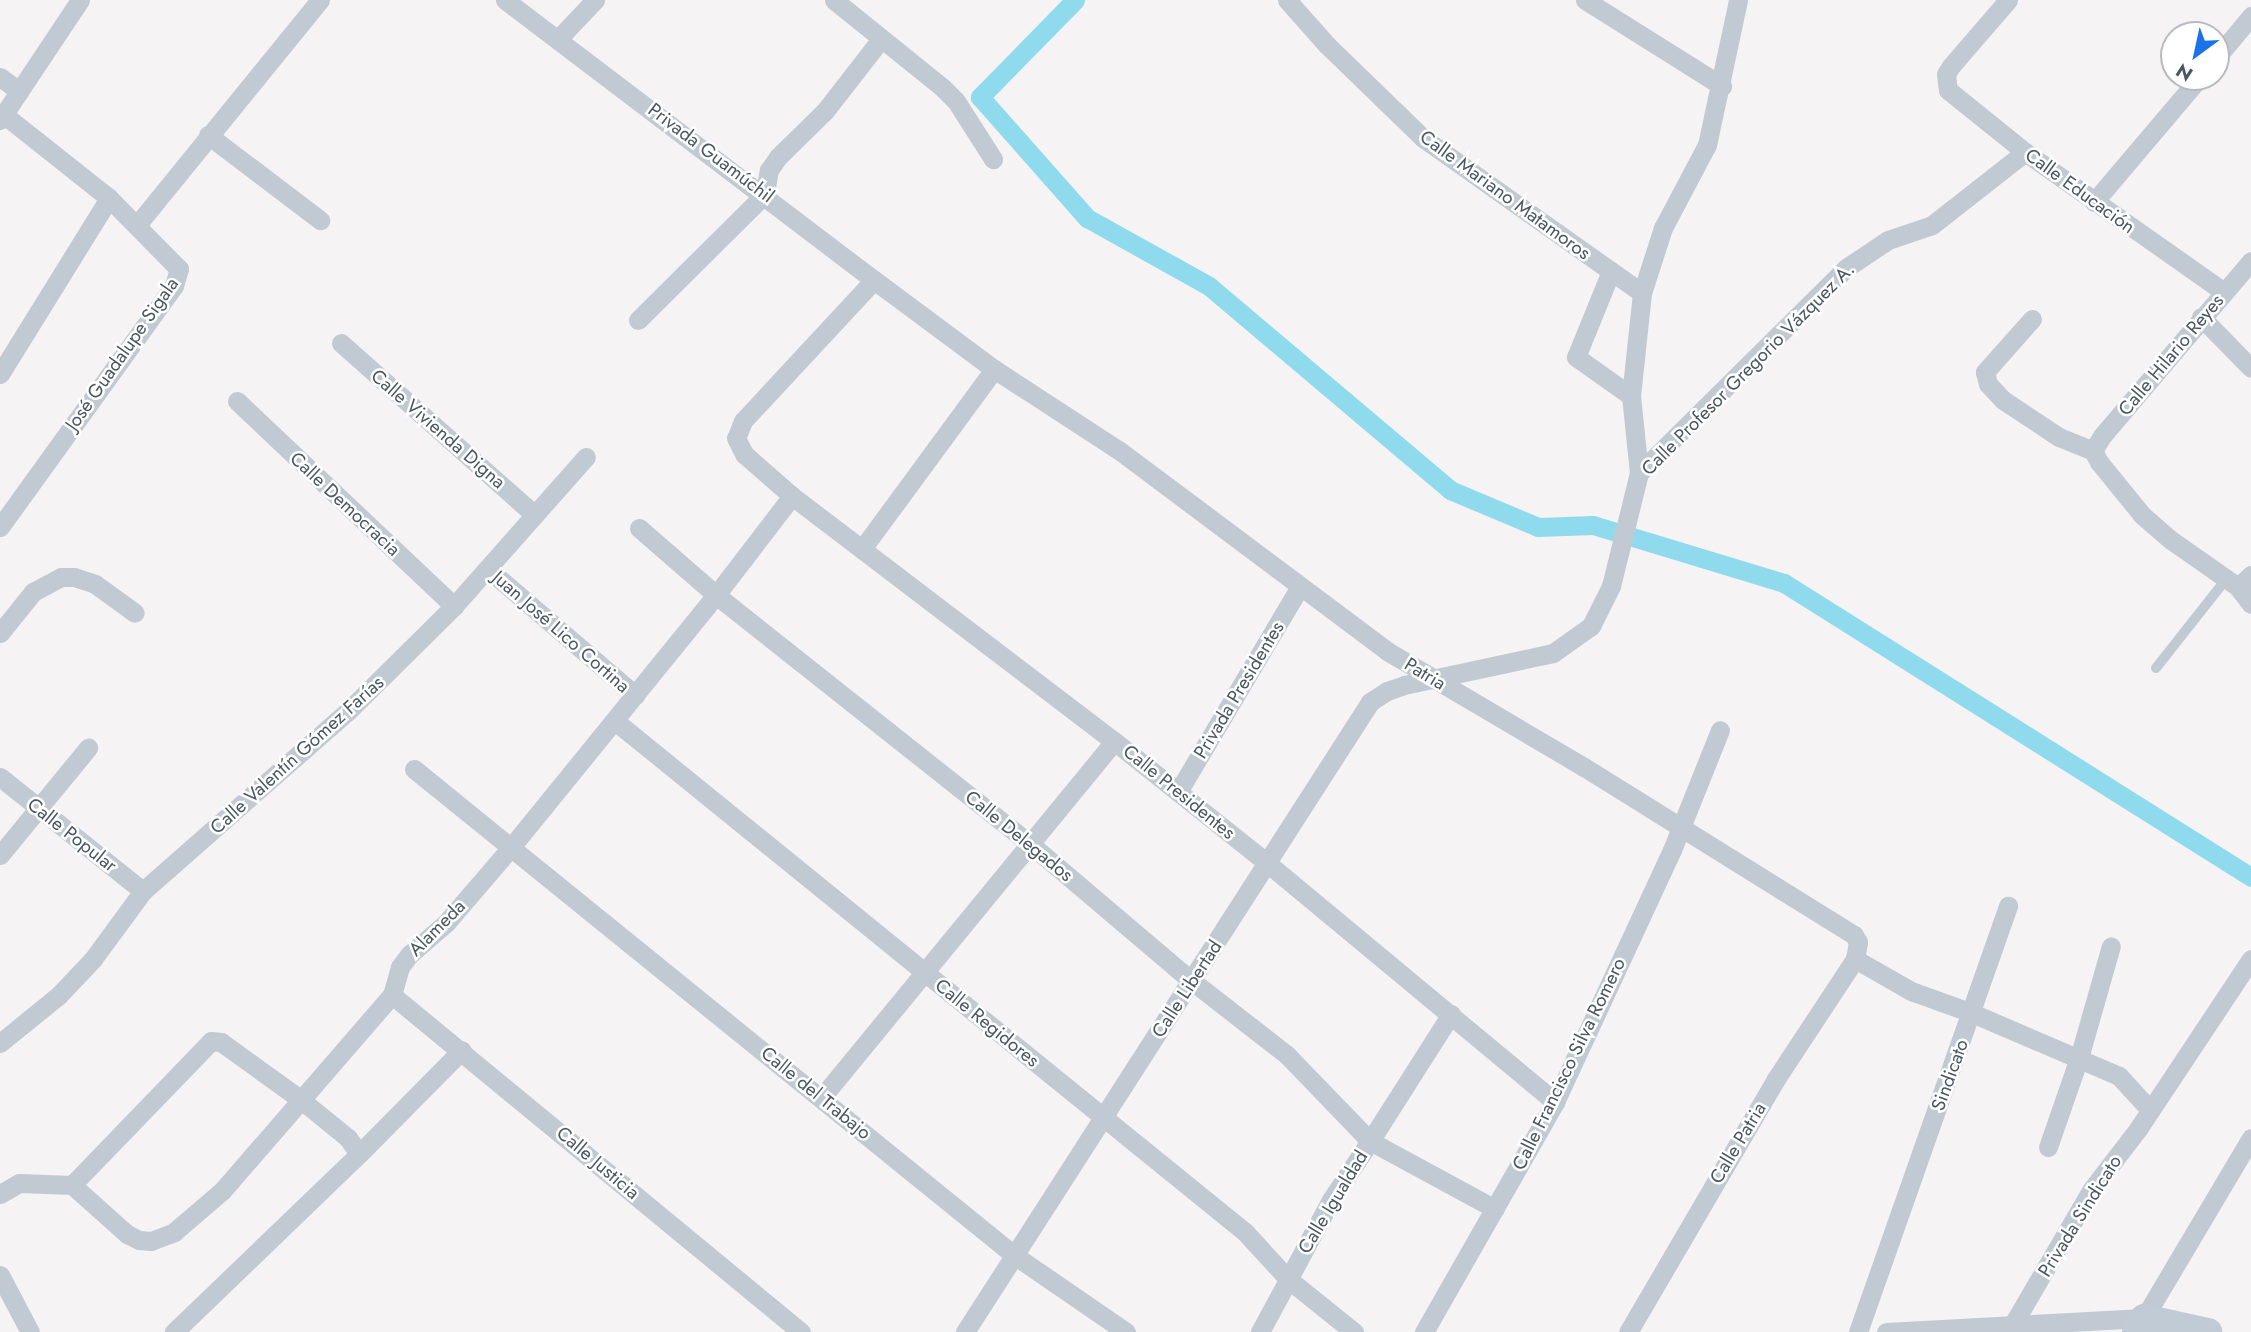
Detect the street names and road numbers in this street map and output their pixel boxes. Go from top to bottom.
street label: Privada Guamúchil [644,98,778,208]
street label: Calle Mariano Matamoros [1415,125,1595,265]
street label: Calle Educación [2021,144,2139,238]
street label: Calle Profesor Gregorio Vázquez A. [1637,258,1859,480]
street label: José Guadalupe Sigala [61,273,183,435]
street label: Calle Hilario Reyes [2114,290,2228,420]
street label: Calle Vivienda Digna [366,365,510,493]
street label: Calle Democracia [285,447,405,561]
street label: Juan José Lico Cortina [488,566,634,698]
street label: Privada Presidentes [1189,617,1289,763]
street label: Patria [1400,653,1450,695]
street label: Calle Valentín Gómez Farías [206,671,388,839]
street label: Calle Presidentes [1118,740,1240,844]
street label: Calle Delegados [961,786,1077,886]
street label: Calle Popular [23,793,121,877]
street label: Alameda [404,895,470,961]
street label: Calle Libertad [1147,936,1227,1042]
street label: Calle Francisco Silva Romero [1508,954,1630,1174]
street label: Calle Regidores [930,974,1044,1072]
street label: Sindicato [1927,1036,1973,1114]
street label: Calle del Trabajo [756,1042,876,1144]
street label: Calle Patria [1705,1098,1771,1188]
street label: Calle Justicia [552,1122,644,1204]
street label: Calle Igualdad [1293,1146,1373,1258]
street label: Privada Sindicato [2034,1151,2126,1281]

